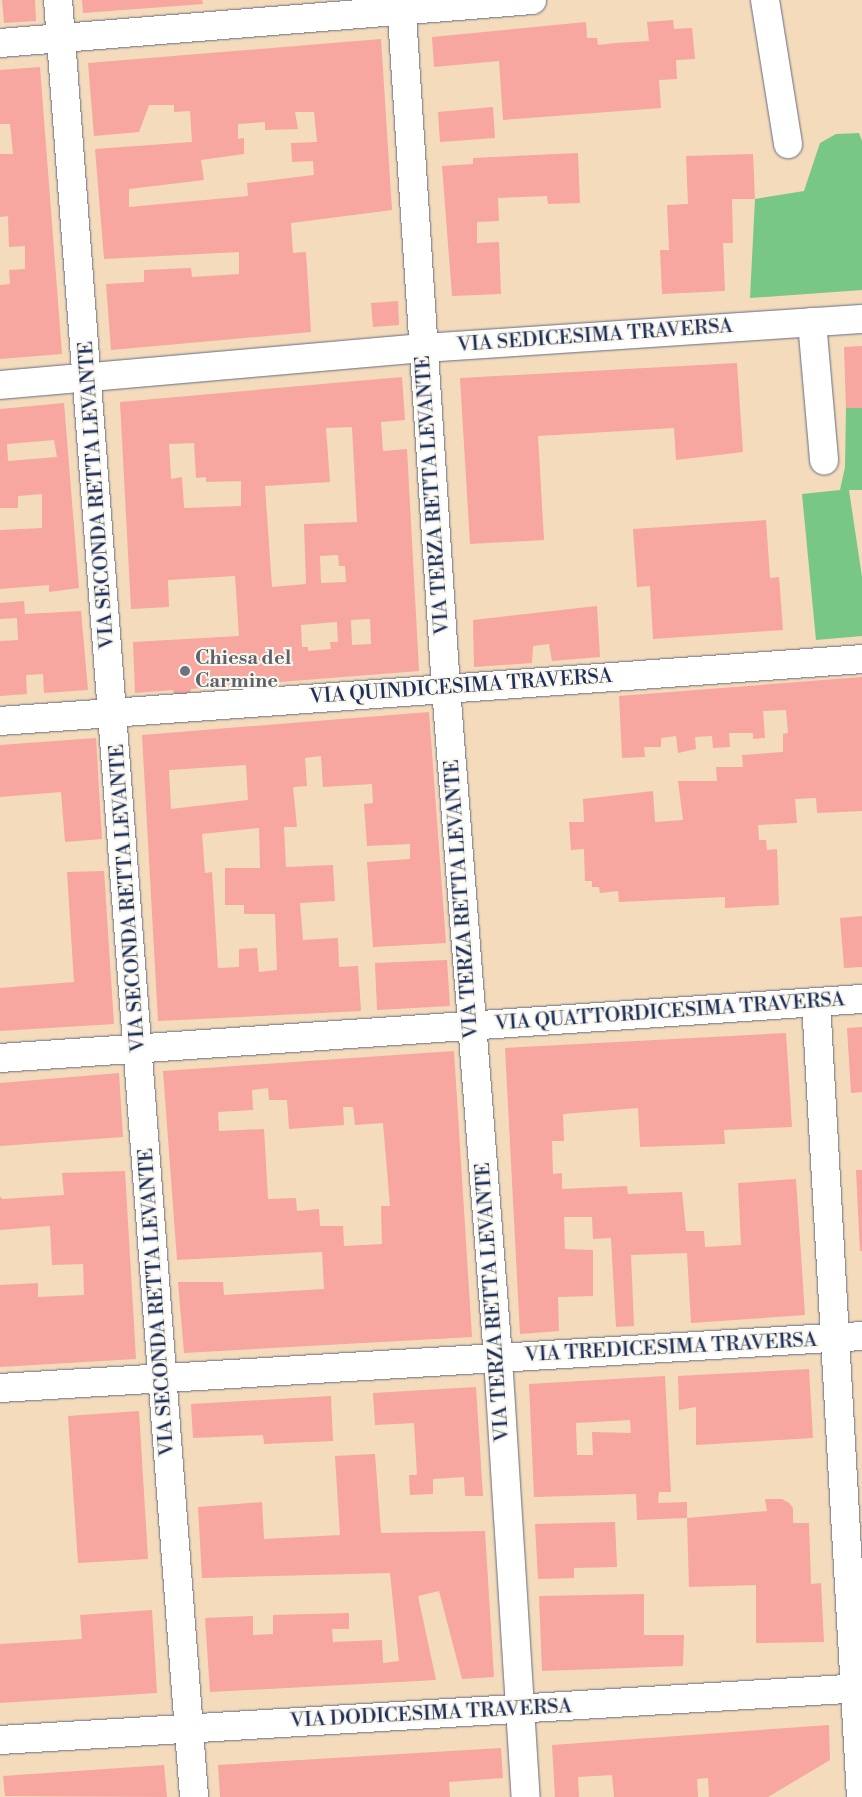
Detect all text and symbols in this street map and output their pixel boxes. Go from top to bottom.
street label: VIA SEDICESIMA TRAVERSA [456,314,734,358]
street label: VIA SECONDA RETTA LEVANTE [74,340,120,650]
street label: VIA TERZA RETTA LEVANTE [411,355,455,635]
place label: Chiesa del Carmine [195,647,291,694]
street label: VIA QUINDICESIMA TRAVERSA [309,664,613,710]
marker: Chiesa del Carmine [179,665,191,677]
street label: VIA SECONDA RETTA LEVANTE [105,743,151,1053]
street label: VIA TERZA RETTA LEVANTE [440,759,484,1039]
street label: VIA QUATTORDICESIMA TRAVERSA [494,988,846,1036]
street label: VIA SECONDA RETTA LEVANTE [134,1147,180,1457]
street label: VIA TERZA RETTA LEVANTE [471,1162,515,1442]
street label: VIA TREDICESIMA TRAVERSA [524,1328,818,1368]
street label: VIA DODICESIMA TRAVERSA [289,1695,573,1733]

